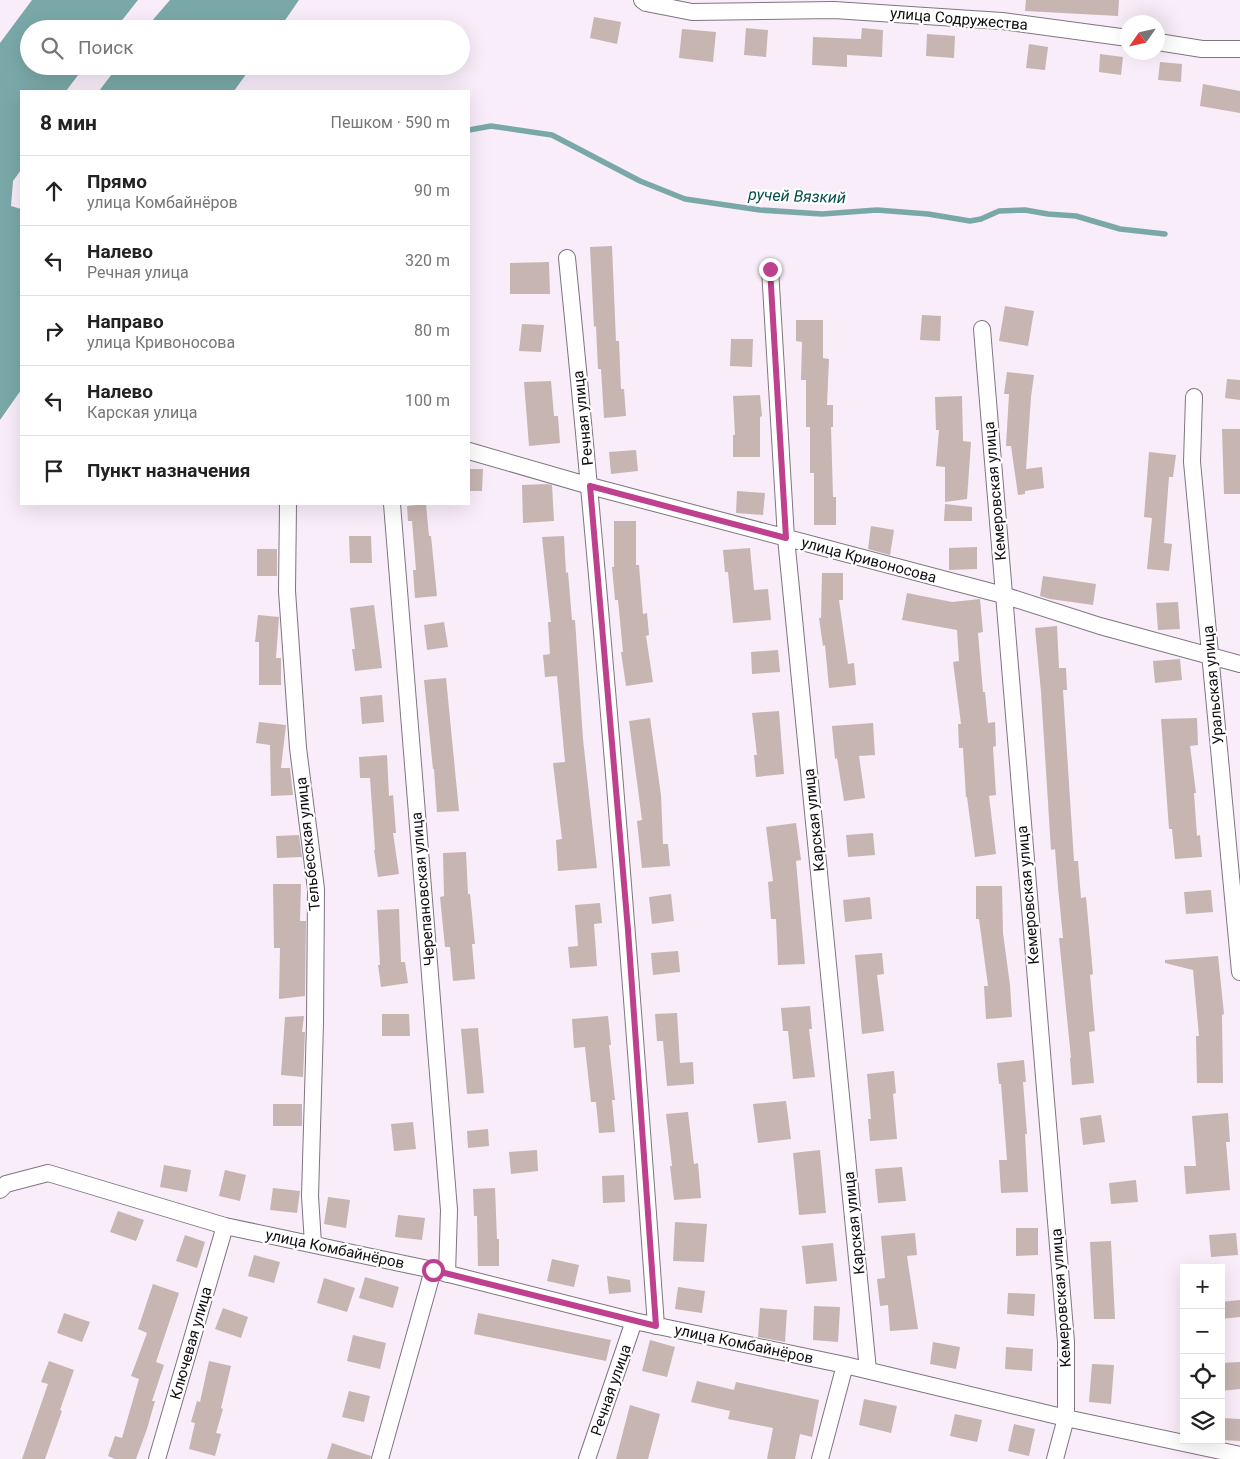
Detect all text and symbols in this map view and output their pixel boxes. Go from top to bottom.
street label: улица Содружества [889,4,1029,34]
north arrow [1120,15,1165,60]
search box [20,20,470,75]
icon: search [38,34,66,62]
text: Поиск [78,36,134,59]
text: 8 мин [40,111,97,135]
text: Пешком · 590 m [331,113,450,132]
text: Прямо [87,170,147,193]
icon: ahead [40,177,68,205]
text: 90 m [414,181,450,200]
water label: ручей Вязкий [747,185,846,207]
text: улица Комбайнёров [87,193,238,212]
text: Налево [87,240,153,263]
icon: left [40,247,68,275]
text: 320 m [405,251,450,270]
route end [759,258,782,281]
text: Речная улица [87,263,189,282]
text: Направо [87,310,164,333]
icon: right [40,317,68,345]
text: 80 m [414,321,450,340]
text: улица Кривоносова [87,333,235,352]
street label: Речная улица [569,370,597,466]
text: Налево [87,380,153,403]
icon: left [40,387,68,415]
text: 100 m [405,391,450,410]
text: Карская улица [87,403,197,422]
street label: Кемеровская улица [980,421,1010,561]
icon: arrive [40,457,68,485]
text: Пункт назначения [87,459,250,482]
street label: улица Кривоносова [800,533,938,587]
street label: Уральская улица [1199,625,1227,745]
street label: Карская улица [800,768,828,872]
street label: Тельбесская улица [292,776,324,912]
street label: Черепановская улица [407,811,439,967]
street label: Кемеровская улица [1013,825,1043,965]
street label: Карская улица [840,1171,868,1275]
street label: улица Комбайнёров [264,1226,406,1272]
street label: Кемеровская улица [1047,1228,1075,1368]
route start [422,1259,445,1282]
map controls [1180,1264,1225,1444]
button: + [1180,1264,1225,1309]
street label: Ключевая улица [166,1285,216,1401]
button: − [1180,1309,1225,1354]
street label: улица Комбайнёров [673,1321,815,1367]
street label: Речная улица [587,1342,635,1438]
button: locate [1180,1354,1225,1399]
button: layers [1180,1399,1225,1444]

